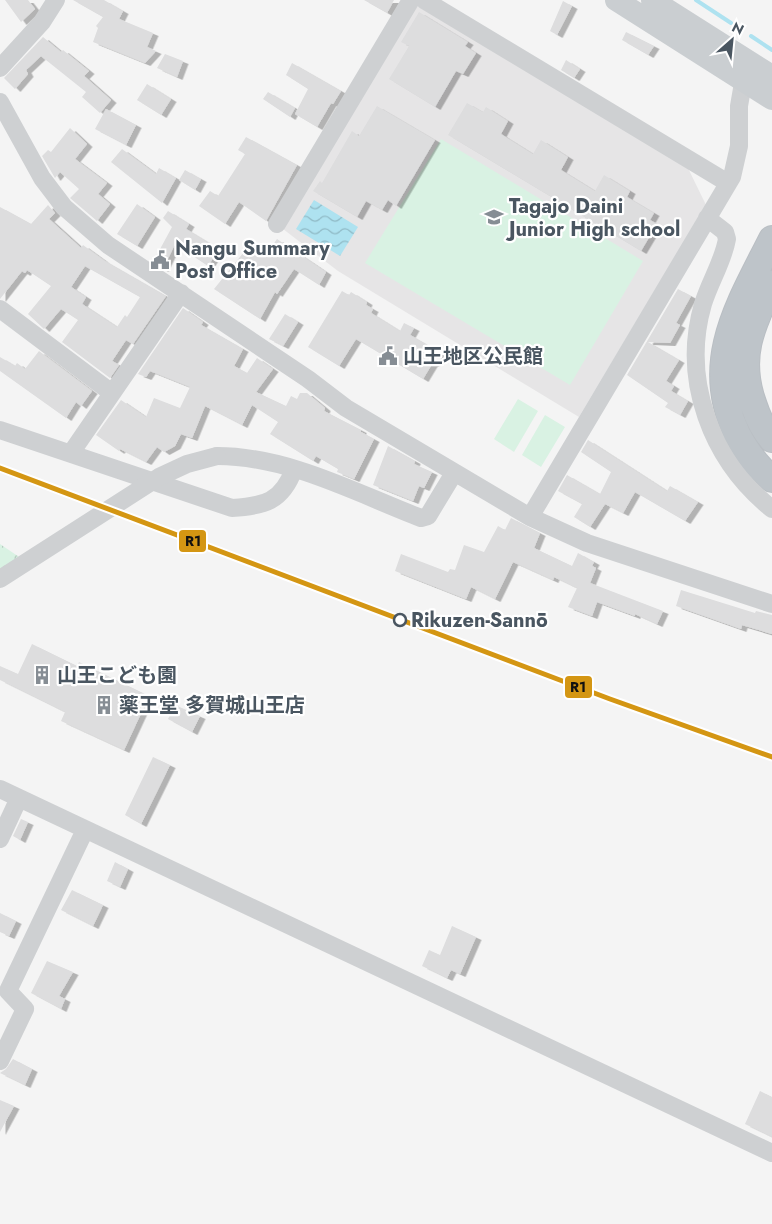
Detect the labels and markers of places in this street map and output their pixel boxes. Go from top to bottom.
place label: Tagajo Daini Junior High school [505,192,680,244]
school or university icon: Tagajo Daini Junior High school [483,206,505,228]
place label: Nangu Summary Post Office [175,234,330,286]
public building icon: Nangu Summary Post Office [149,249,171,271]
place label: 山王地区公民館 [403,342,543,371]
public building icon: 山王地区公民館 [377,345,399,367]
place label: Rikuzen-Sannō [411,606,548,635]
marker: Rikuzen-Sannō [393,613,407,627]
place label: 山王こども園 [57,661,177,690]
building icon: 山王こども園 [31,664,53,686]
place label: 薬王堂 多賀城山王店 [119,691,305,720]
building icon: 薬王堂 多賀城山王店 [93,694,115,716]

